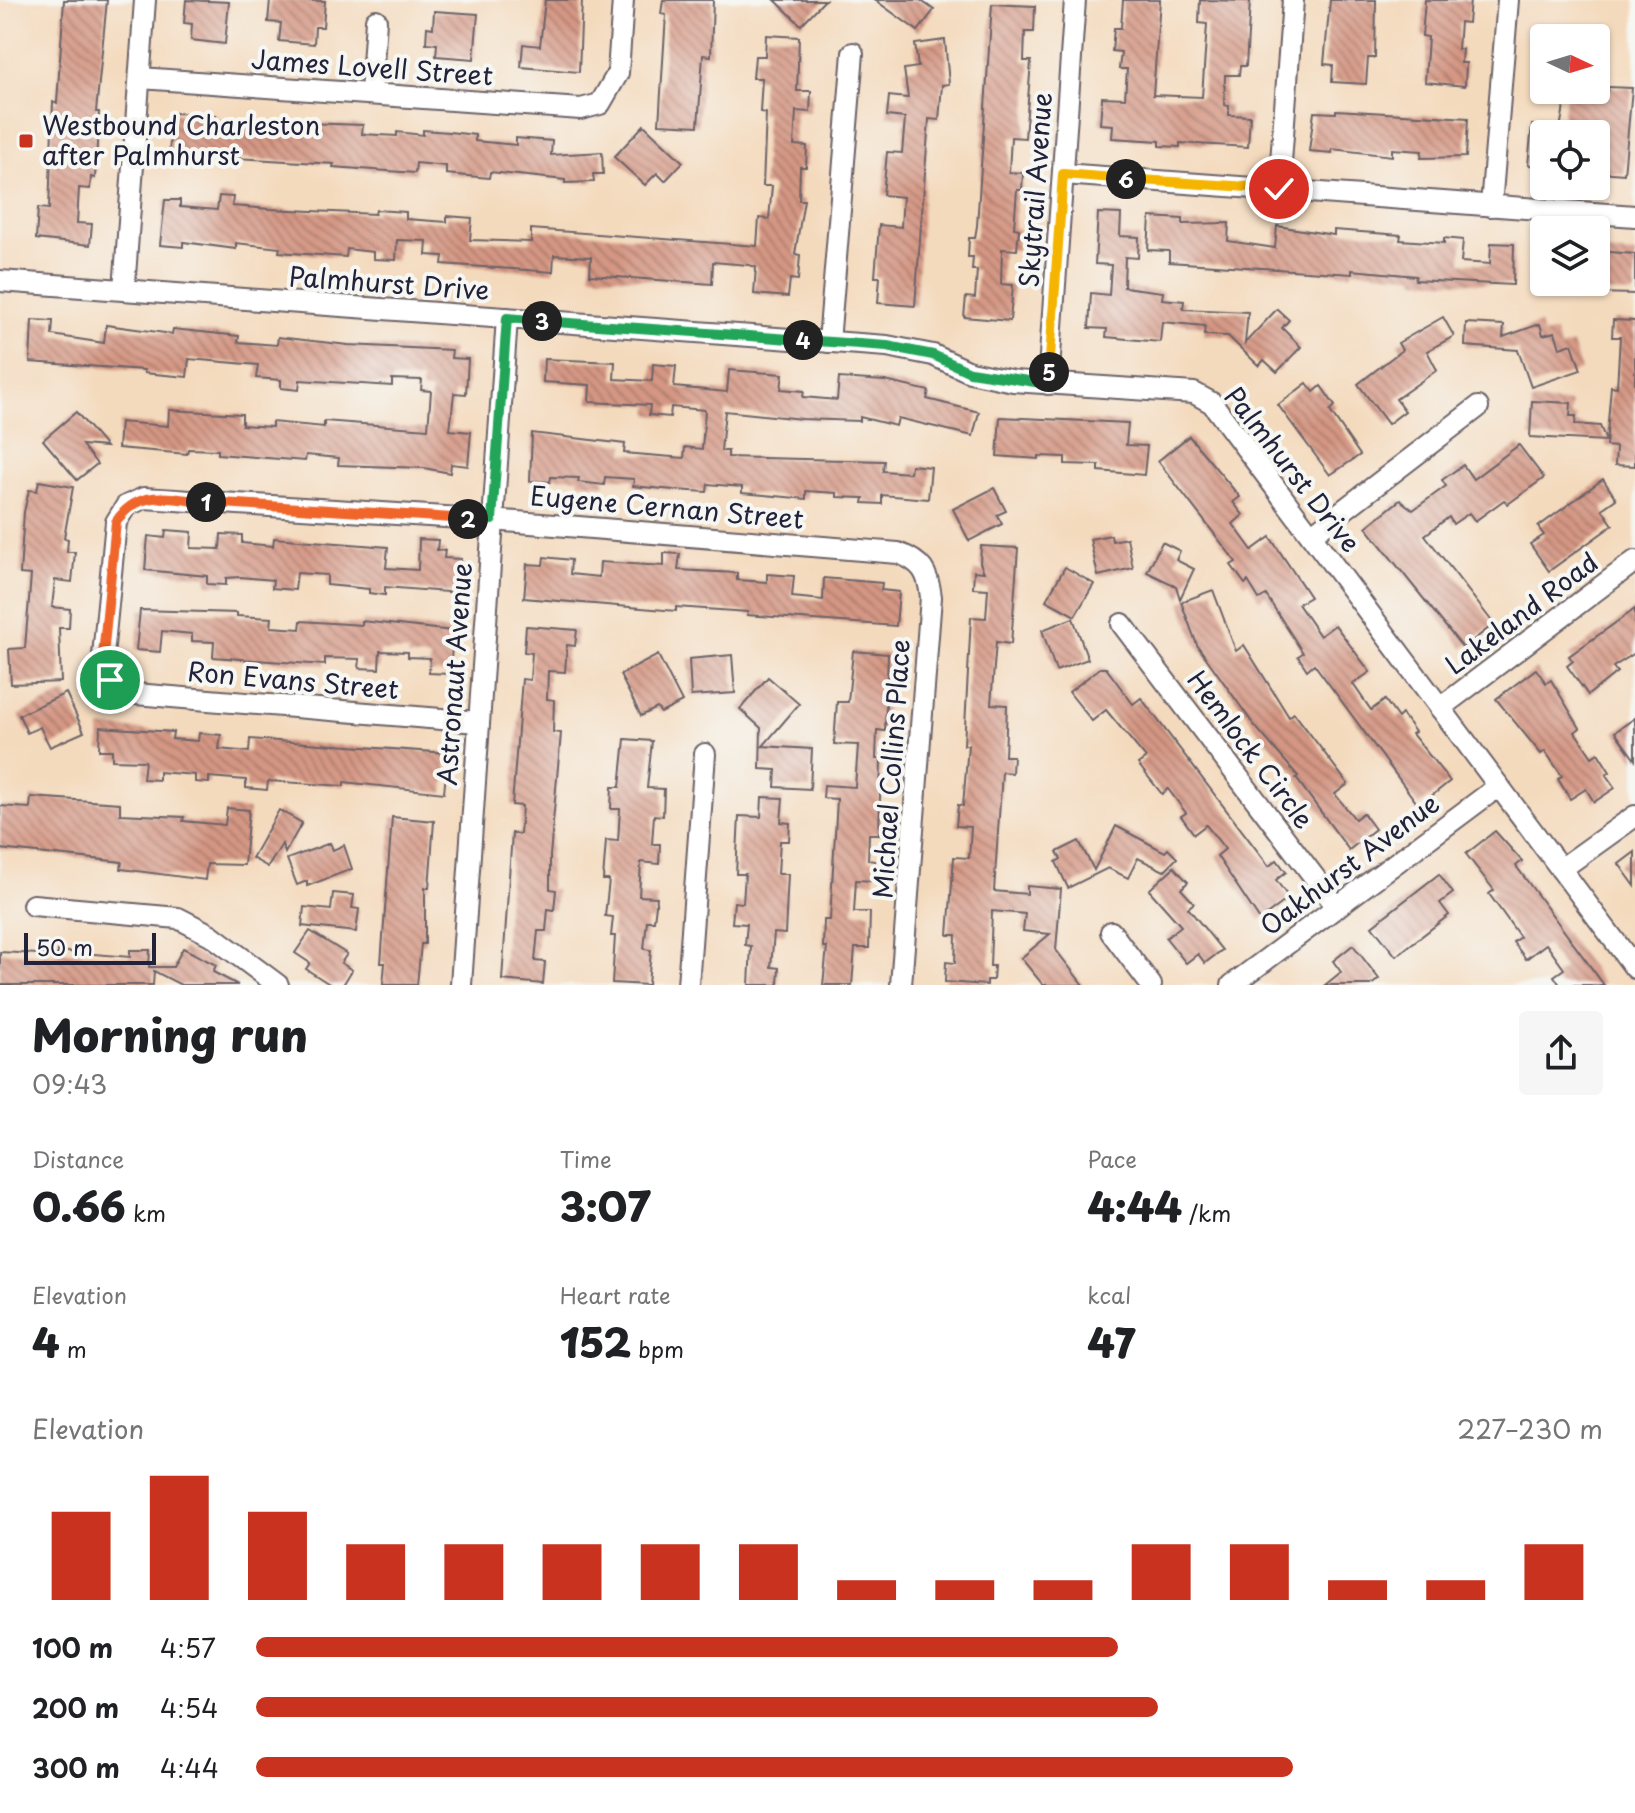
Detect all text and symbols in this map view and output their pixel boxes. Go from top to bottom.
north arrow [1530,24,1610,104]
map controls [1530,24,1610,296]
street label: James Lovell Street [250,39,494,94]
street label: Skytrail Avenue [1008,91,1061,289]
place label: Westbound Charleston after Palmhurst [42,105,321,174]
button: locate [1530,120,1610,200]
marker: Westbound Charleston after Palmhurst [17,132,35,150]
pin [1245,155,1313,223]
pin: 6 [1106,159,1146,199]
text: 6 [1118,162,1134,195]
icon: check [1257,167,1301,211]
button: layers [1530,216,1610,296]
street label: Palmhurst Drive [288,256,491,309]
pin: 3 [522,301,562,341]
text: 3 [535,304,549,337]
pin: 4 [783,320,823,360]
text: 4 [796,323,810,356]
pin: 5 [1029,352,1069,392]
text: 5 [1042,355,1056,388]
street label: Palmhurst Drive [1216,378,1370,560]
street label: Eugene Cernan Street [529,475,805,538]
pin: 1 [186,482,226,522]
text: 1 [201,485,211,518]
pin: 2 [448,499,488,539]
text: 2 [460,502,476,535]
street label: Lakeland Road [1437,542,1606,683]
street label: Astronaut Avenue [426,561,481,787]
street label: Michael Collins Place [862,638,919,900]
pin [76,646,144,714]
street label: Ron Evans Street [186,651,400,708]
icon: arrive [88,658,132,702]
street label: Hemlock Circle [1179,662,1324,836]
street label: Oakhurst Avenue [1251,783,1447,944]
scale bar [24,929,156,965]
text: 50 m [36,930,93,963]
text: Morning run [32,1001,308,1067]
button: share [1519,1011,1603,1095]
text: 09:43 [32,1064,107,1103]
text: Distance [32,1142,124,1175]
text: Time [560,1142,612,1175]
text: Pace [1087,1142,1137,1175]
text: 0.66 [32,1175,126,1236]
text: 3:07 [560,1175,650,1236]
text: 4:44 [1087,1175,1182,1236]
text: km [126,1196,166,1229]
text: /km [1182,1196,1231,1229]
text: Elevation [32,1278,127,1311]
text: Heart rate [560,1278,671,1311]
text: kcal [1087,1278,1131,1311]
text: 4 [32,1311,59,1372]
text: 152 [560,1311,631,1372]
text: 47 [1087,1311,1135,1372]
text: m [59,1332,87,1365]
text: bpm [631,1332,684,1365]
text: Elevation [32,1409,144,1448]
text: 227–230 m [1457,1409,1603,1448]
text: 100 m [32,1628,113,1667]
text: 4:57 [160,1628,216,1667]
text: 200 m [32,1688,119,1727]
text: 4:54 [160,1688,219,1727]
text: 300 m [32,1748,120,1787]
text: 4:44 [160,1748,219,1787]

